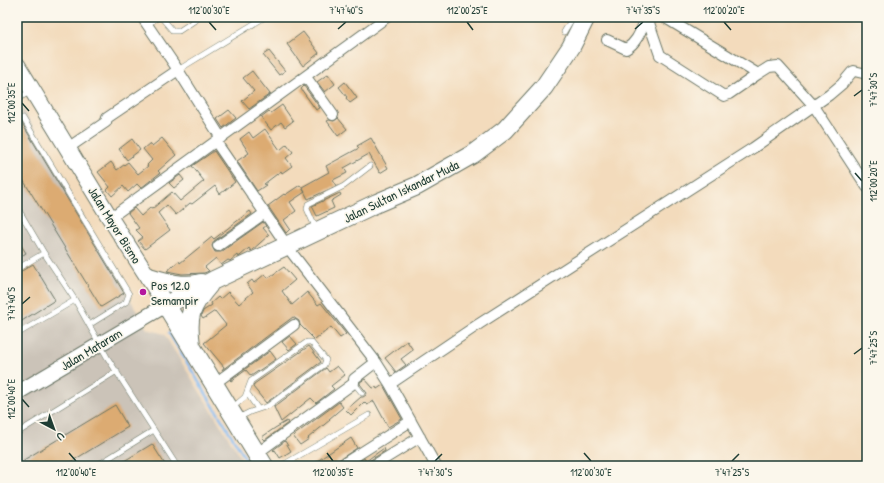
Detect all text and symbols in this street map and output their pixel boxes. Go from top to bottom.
text: 112°00'30"E [188,4,230,17]
text: 7°47'40"S [329,4,363,17]
text: 112°00'25"E [446,4,488,17]
text: 7°47'35"S [626,4,660,17]
text: 112°00'20"E [703,4,745,17]
text: 7°47'30"S [867,73,880,107]
text: 112°00'35"E [5,82,18,124]
street label: Jalan Sultan Iskandar Muda [340,155,462,227]
text: 112°00'20"E [867,160,880,202]
street label: Jalan Mayor Bismo [84,183,146,267]
place label: Pos 12.0 Semampir [151,276,198,309]
text: 7°47'40"S [5,287,18,321]
marker: Pos 12.0 Semampir [138,287,148,297]
street label: Jalan Mataram [57,324,125,374]
text: 7°47'25"S [867,331,880,365]
text: 112°00'40"E [5,378,18,419]
north arrow [34,409,74,449]
text: U [54,429,67,444]
text: 112°00'40"E [56,466,97,479]
text: 112°00'35"E [312,466,354,479]
text: 7°47'30"S [418,466,452,479]
text: 112°00'30"E [570,466,612,479]
text: 7°47'25"S [715,466,749,479]

